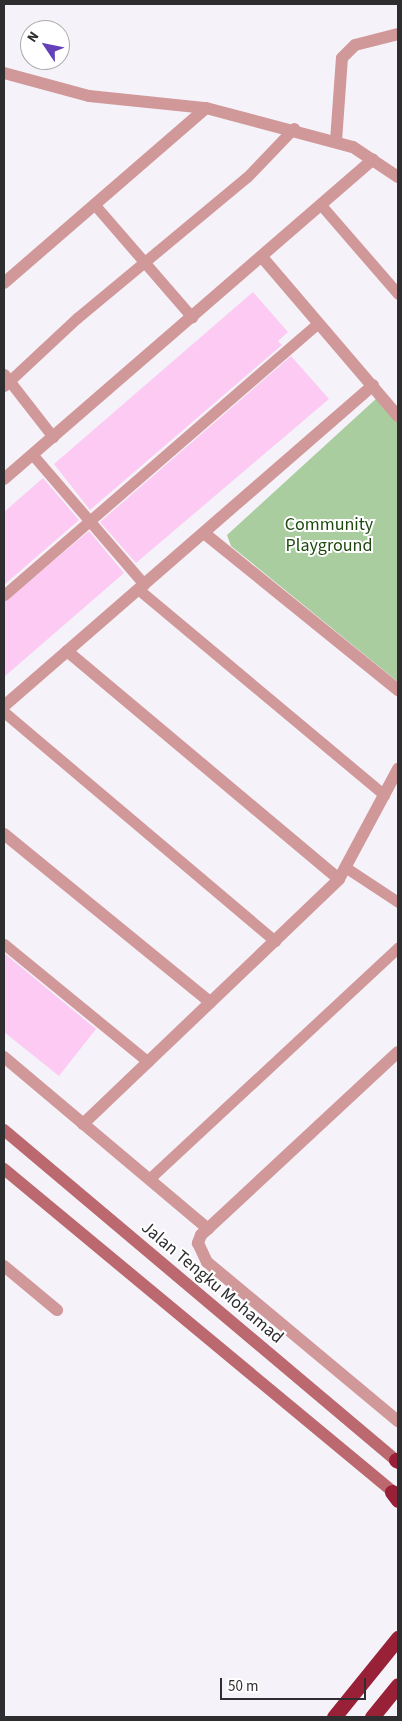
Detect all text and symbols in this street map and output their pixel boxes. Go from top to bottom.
north arrow [20,20,70,70]
text: N [22,28,44,47]
park label: Community Playground [285,515,373,558]
street label: Jalan Tengku Mohamad [137,1217,287,1349]
scale bar [222,1668,368,1700]
text: 50 m [228,1676,258,1697]

